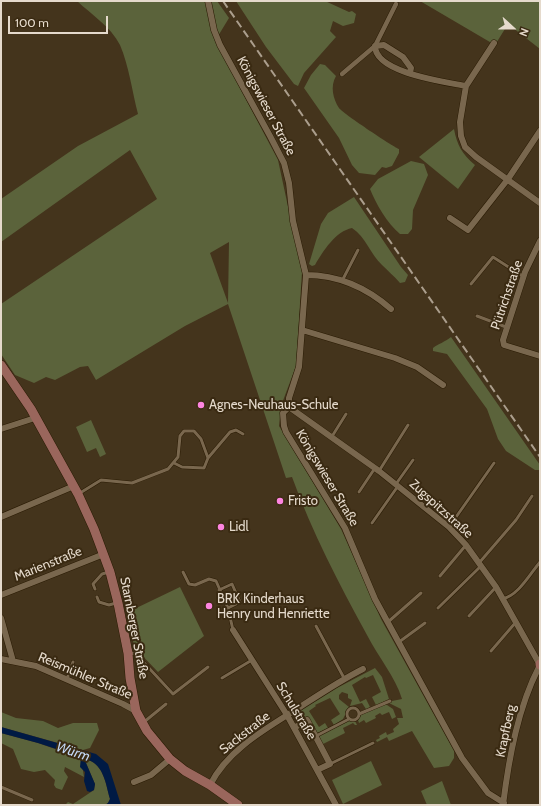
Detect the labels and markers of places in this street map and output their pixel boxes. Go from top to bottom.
place label: Agnes-Neuhaus-Schule [209,397,338,413]
marker: Agnes-Neuhaus-Schule [196,400,206,410]
place label: Fristo [288,493,318,509]
marker: Fristo [275,496,285,506]
place label: Lidl [229,519,249,535]
marker: Lidl [216,522,226,532]
place label: BRK Kinderhaus Henry und Henriette [217,591,330,622]
marker: BRK Kinderhaus Henry und Henriette [204,601,214,611]

